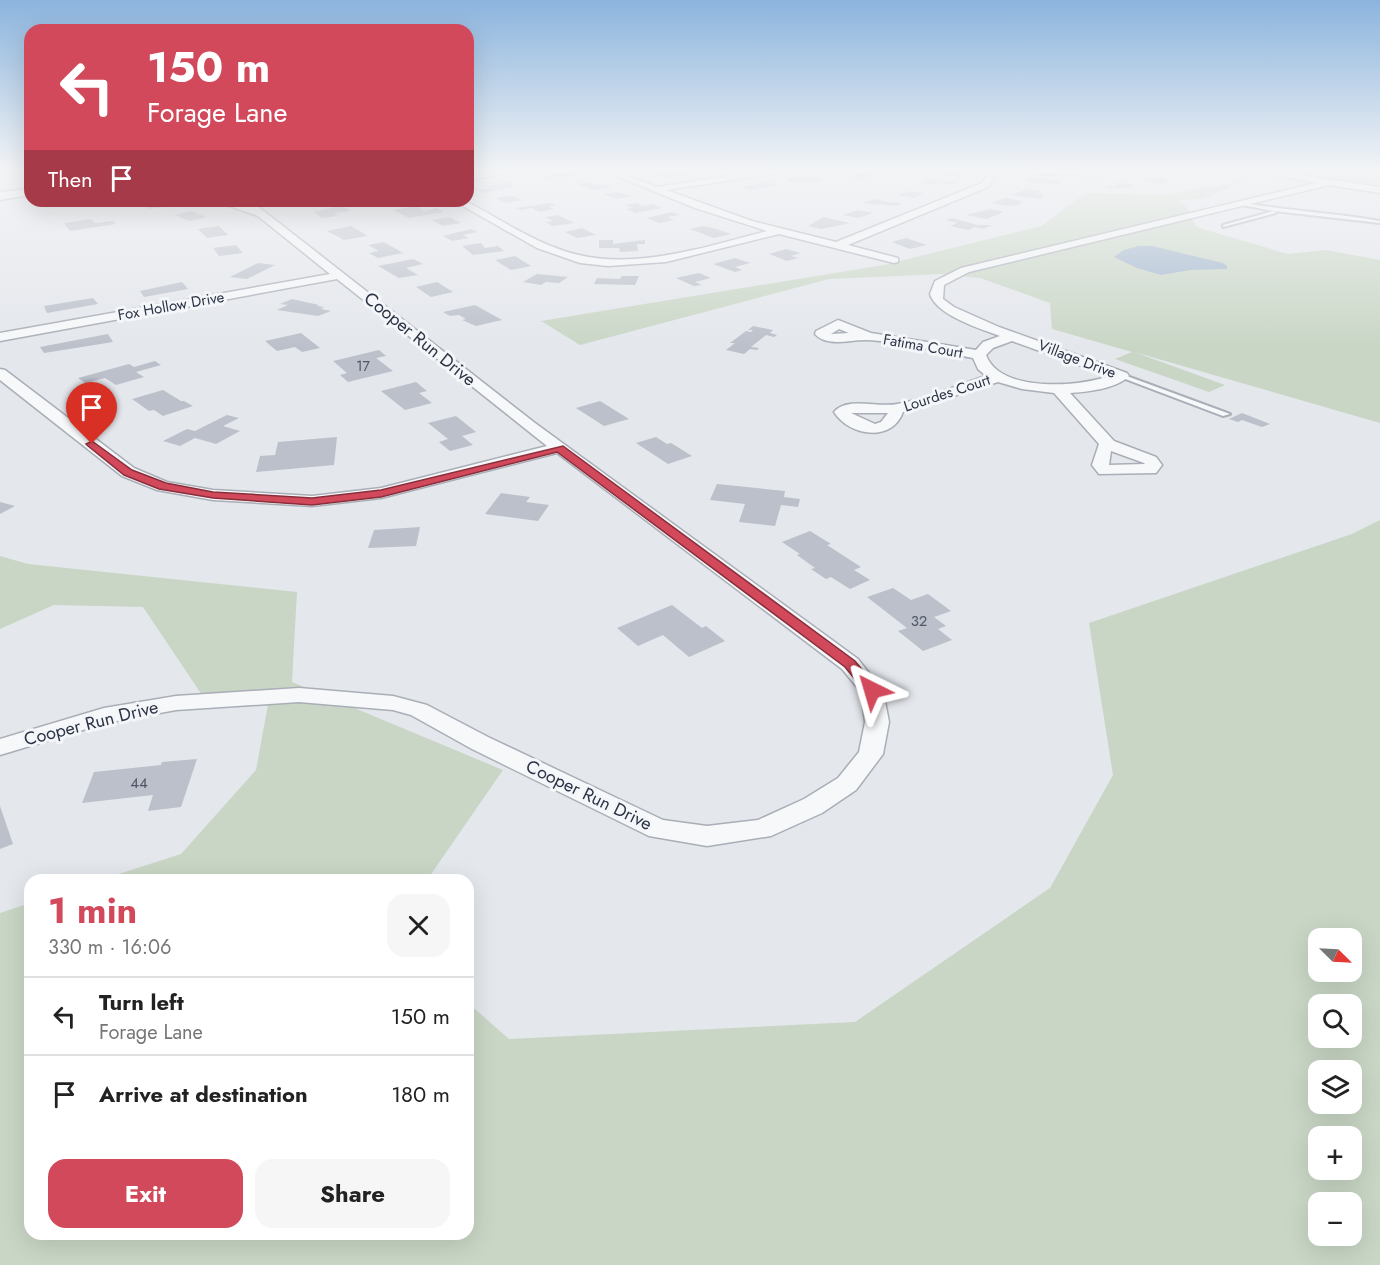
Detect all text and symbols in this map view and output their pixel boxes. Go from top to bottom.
text: 150 m [147,37,270,98]
icon: left [48,48,126,126]
text: Forage Lane [147,93,287,132]
icon: arrive [105,162,138,195]
text: Then [48,163,93,195]
street label: Fox Hollow Drive [116,286,226,326]
street label: Cooper Run Drive [358,286,482,392]
street label: Fatima Court [882,328,965,364]
street label: Village Drive [1035,334,1119,384]
house number: 17 [356,356,370,376]
street label: Lourdes Court [901,369,994,417]
pin [66,382,117,444]
icon: arrive [75,391,108,424]
house number: 32 [911,610,927,632]
position arrow [840,658,904,722]
street label: Cooper Run Drive [21,694,161,752]
street label: Cooper Run Drive [522,753,656,837]
house number: 44 [130,772,148,794]
text: 1 min [48,884,137,936]
button: close [387,894,450,957]
north arrow [1308,928,1362,982]
map controls [1308,928,1362,1246]
text: 330 m · 16:06 [48,933,171,962]
text: Turn left [99,986,184,1018]
button: search [1308,994,1362,1048]
icon: left [48,1000,81,1033]
text: 150 m [391,1000,450,1032]
text: Forage Lane [99,1018,203,1047]
button: layers [1308,1060,1362,1114]
icon: arrive [48,1078,81,1111]
text: Arrive at destination [99,1078,308,1110]
text: 180 m [391,1078,450,1110]
button: + [1308,1126,1362,1180]
button: Exit [48,1159,243,1228]
button: Share [255,1159,450,1228]
button: − [1308,1192,1362,1246]

